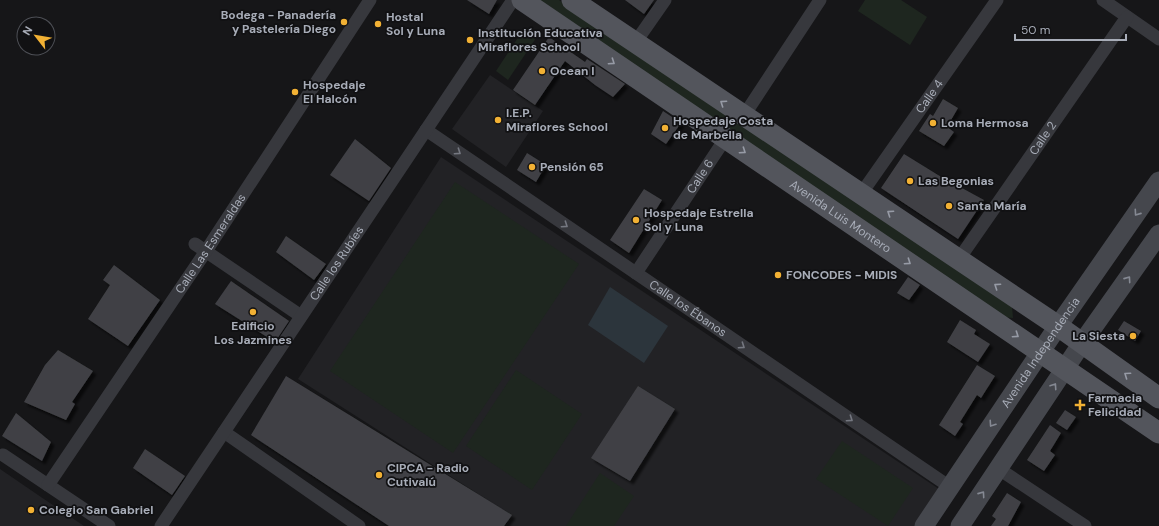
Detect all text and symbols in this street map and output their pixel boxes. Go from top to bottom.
place label: Bodega - Panadería y Pastelería Diego [221,7,336,37]
place label: Hostal Sol y Luna [386,9,445,39]
north arrow [16,16,56,56]
scale bar [1015,16,1126,42]
marker: Bodega - Panadería y Pastelería Diego [339,17,349,27]
marker: Hostal Sol y Luna [373,19,383,29]
text: 50 m [1021,22,1050,38]
text: N [19,24,35,38]
place label: Institución Educativa Miraflores School [478,25,603,55]
marker: Institución Educativa Miraflores School [465,35,475,45]
one-way arrow [608,57,615,65]
place label: Ocean I [550,63,594,79]
marker: Ocean I [537,66,547,76]
street label: Calle 4 [912,76,947,117]
place label: Hospedaje El Halcón [303,77,366,107]
marker: Hospedaje El Halcón [290,87,300,97]
one-way arrow [720,100,727,107]
place label: I.E.P. Miraflores School [506,105,608,135]
place label: Hospedaje Costa de Marbella [673,113,773,143]
marker: I.E.P. Miraflores School [493,115,503,125]
place label: Loma Hermosa [941,115,1029,131]
marker: Loma Hermosa [928,118,938,128]
street label: Calle 2 [1026,118,1060,158]
marker: Hospedaje Costa de Marbella [660,123,670,133]
one-way arrow [738,146,745,153]
one-way arrow [454,147,461,155]
street label: Calle 6 [683,156,717,197]
place label: Pensión 65 [540,159,604,175]
marker: Pensión 65 [527,162,537,172]
place label: Las Begonias [918,173,994,189]
street label: Avenida Luis Montero [787,176,894,257]
marker: Las Begonias [905,176,915,186]
street label: Calle Las Esmeraldas [172,191,249,297]
place label: Santa María [957,198,1027,214]
marker: Santa María [944,201,954,211]
place label: Hospedaje Estrella Sol y Luna [644,205,753,235]
one-way arrow [1135,208,1142,215]
one-way arrow [887,211,894,218]
marker: Hospedaje Estrella Sol y Luna [631,215,641,225]
one-way arrow [561,220,568,227]
street label: Calle los Rubíes [306,223,368,304]
one-way arrow [904,258,911,265]
place label: FONCODES - MIDIS [786,267,897,283]
marker: FONCODES - MIDIS [773,270,783,280]
street label: Calle los Ébanos [646,276,730,341]
one-way arrow [1123,276,1130,283]
one-way arrow [994,283,1001,290]
street label: Avenida Independencia [997,294,1084,411]
marker: Edificio Los Jazmines [248,307,258,317]
place label: Edificio Los Jazmines [214,318,292,348]
place label: La Siesta [1072,328,1125,344]
one-way arrow [1012,330,1019,338]
marker: La Siesta [1128,331,1138,341]
one-way arrow [738,341,745,348]
one-way arrow [1125,373,1132,380]
one-way arrow [1049,383,1057,390]
place label: Farmacia Felicidad [1088,390,1142,420]
marker: Farmacia Felicidad [1075,400,1085,410]
one-way arrow [846,414,853,422]
one-way arrow [990,420,997,427]
place label: CIPCA - Radio Cutivalú [387,460,469,490]
marker: CIPCA - Radio Cutivalú [374,470,384,480]
one-way arrow [977,491,985,498]
place label: Colegio San Gabriel [39,502,153,518]
marker: Colegio San Gabriel [26,505,36,515]

